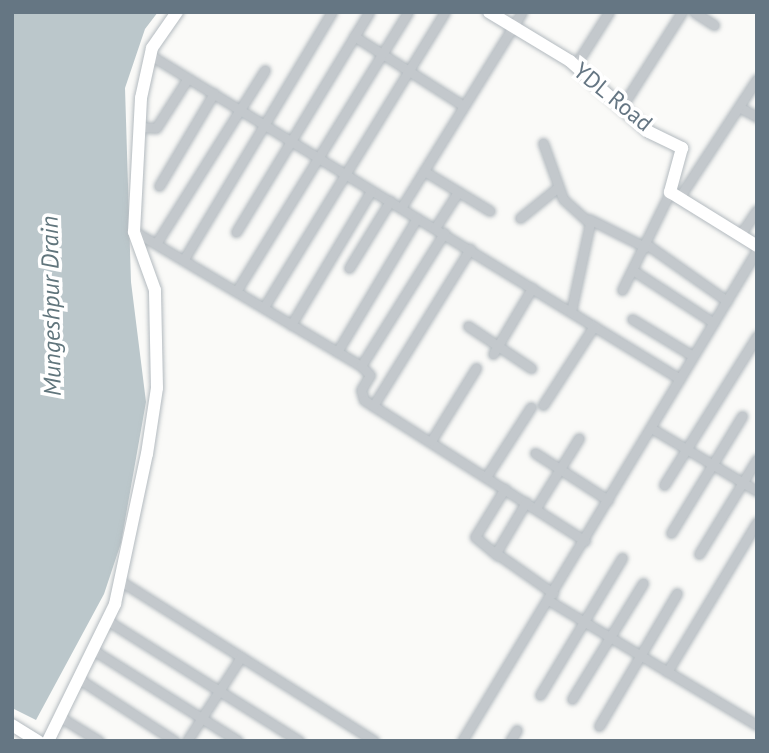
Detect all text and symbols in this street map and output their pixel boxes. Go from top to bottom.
street label: YDL Road [568,57,658,137]
water label: Mungeshpur Drain [35,216,67,396]

